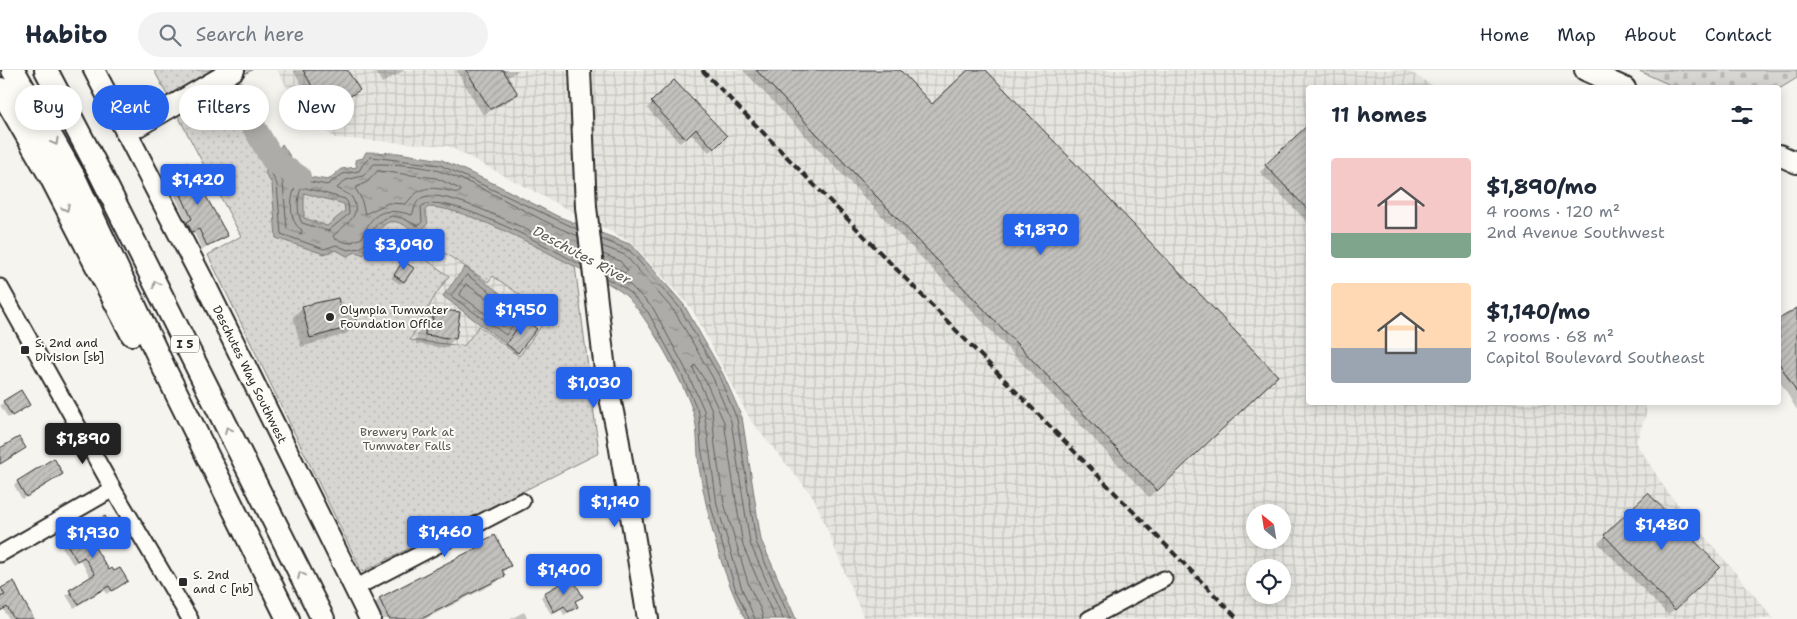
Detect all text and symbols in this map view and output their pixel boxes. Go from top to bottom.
search box [138,12,488,57]
text: Habito [25,19,108,51]
icon: search [156,21,184,49]
text: Search here [196,22,304,47]
text: Home [1480,23,1529,47]
text: Map [1557,23,1596,47]
text: About [1624,23,1677,47]
text: Contact [1705,23,1772,47]
chip: Buy [15,85,82,130]
chip: Rent [92,85,169,130]
chip: Filters [179,85,269,130]
chip: New [279,85,354,130]
text: 11 homes [1331,101,1427,129]
icon: filters [1728,101,1756,129]
one-way arrow [48,137,58,146]
pin: $1,420 [157,164,239,206]
text: $1,420 [172,169,224,190]
text: $1,890/mo [1486,173,1597,201]
icon: home [1371,178,1431,238]
text: 4 rooms · 120 m² [1486,201,1620,222]
one-way arrow [60,203,70,212]
pin: $1,870 [1000,214,1082,256]
text: $1,870 [1014,219,1068,240]
water label: Deschutes River [530,222,634,289]
text: 2nd Avenue Southwest [1486,222,1665,243]
pin: $3,090 [363,228,445,271]
text: $3,090 [375,234,433,255]
one-way arrow [152,281,162,290]
pin: $1,950 [480,294,562,336]
text: $1,140/mo [1486,298,1590,326]
text: $1,950 [495,299,547,320]
place label: Olympia Tumwater Foundation Office [340,302,449,332]
street label: Deschutes Way Southwest [209,303,290,446]
icon: home [1371,303,1431,363]
marker: Olympia Tumwater Foundation Office [324,311,336,323]
text: 2 rooms · 68 m² [1486,326,1614,347]
place label: S. 2nd and Division [sb] [35,335,104,365]
road number: I 5 [171,336,199,352]
marker: S. 2nd and Division [sb] [19,344,31,356]
text: Capitol Boulevard Southeast [1486,347,1705,368]
pin: $1,030 [553,366,635,409]
text: $1,030 [567,372,621,393]
pin: $1,890 [42,422,124,465]
park label: Brewery Park at Tumwater Falls [360,424,454,454]
one-way arrow [224,426,234,435]
text: $1,890 [56,428,110,449]
pin: $1,140 [574,486,656,528]
text: $1,140 [590,491,640,512]
north arrow [1246,504,1291,549]
map controls [1246,504,1291,604]
pin: $1,480 [1621,508,1703,551]
text: $1,480 [1635,514,1689,535]
pin: $1,930 [52,516,134,559]
pin: $1,460 [404,516,486,558]
text: $1,460 [418,521,472,542]
text: $1,930 [67,522,119,543]
pin: $1,400 [523,554,605,596]
text: $1,400 [537,559,591,580]
button: locate [1246,559,1291,604]
place label: S. 2nd and C [nb] [193,567,254,597]
one-way arrow [297,572,307,581]
marker: S. 2nd and C [nb] [177,576,189,588]

